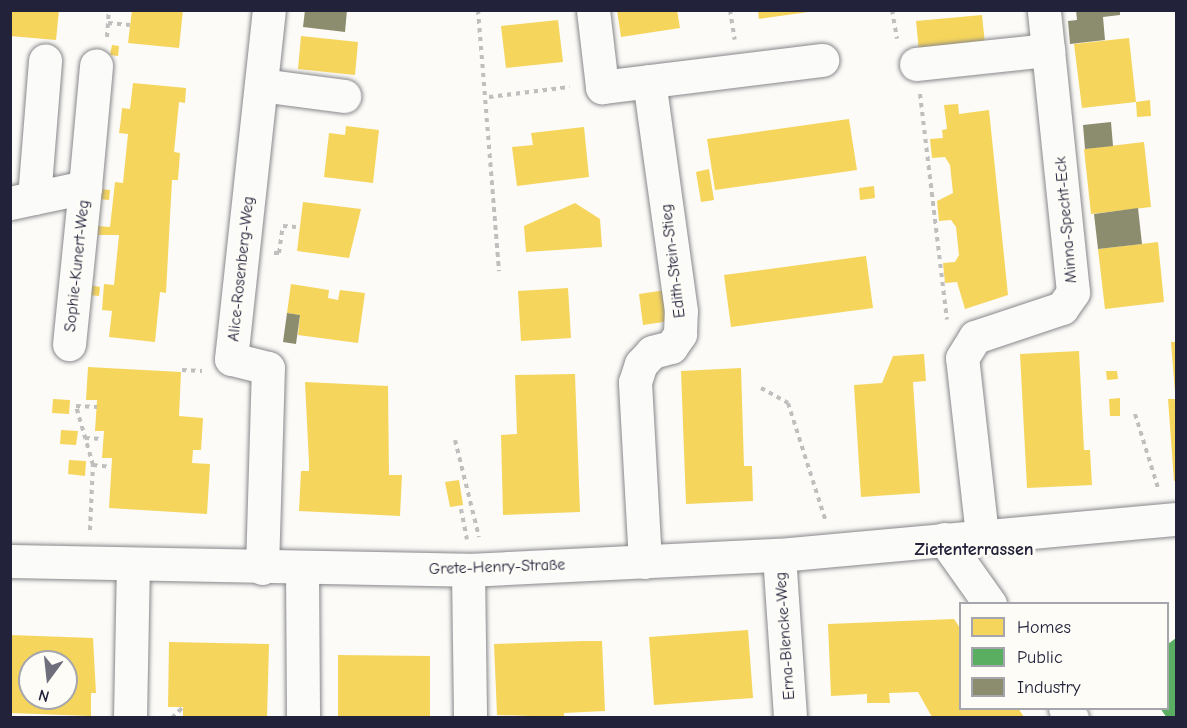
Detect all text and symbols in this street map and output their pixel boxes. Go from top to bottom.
street label: Minna-Specht-Eck [1051,156,1081,284]
street label: Alice-Rosenberg-Weg [224,195,258,343]
street label: Sophie-Kunert-Weg [61,199,93,333]
street label: Edith-Stein-Stieg [656,203,690,319]
district label: Zietenterrassen [915,539,1033,561]
street label: Grete-Henry-Straße [428,555,566,579]
street label: Erna-Blencke-Weg [771,571,799,701]
legend [959,602,1169,710]
text: Homes [1017,617,1071,638]
text: Public [1017,647,1063,668]
north arrow [18,650,78,710]
text: Industry [1017,677,1081,698]
text: N [36,685,51,705]

